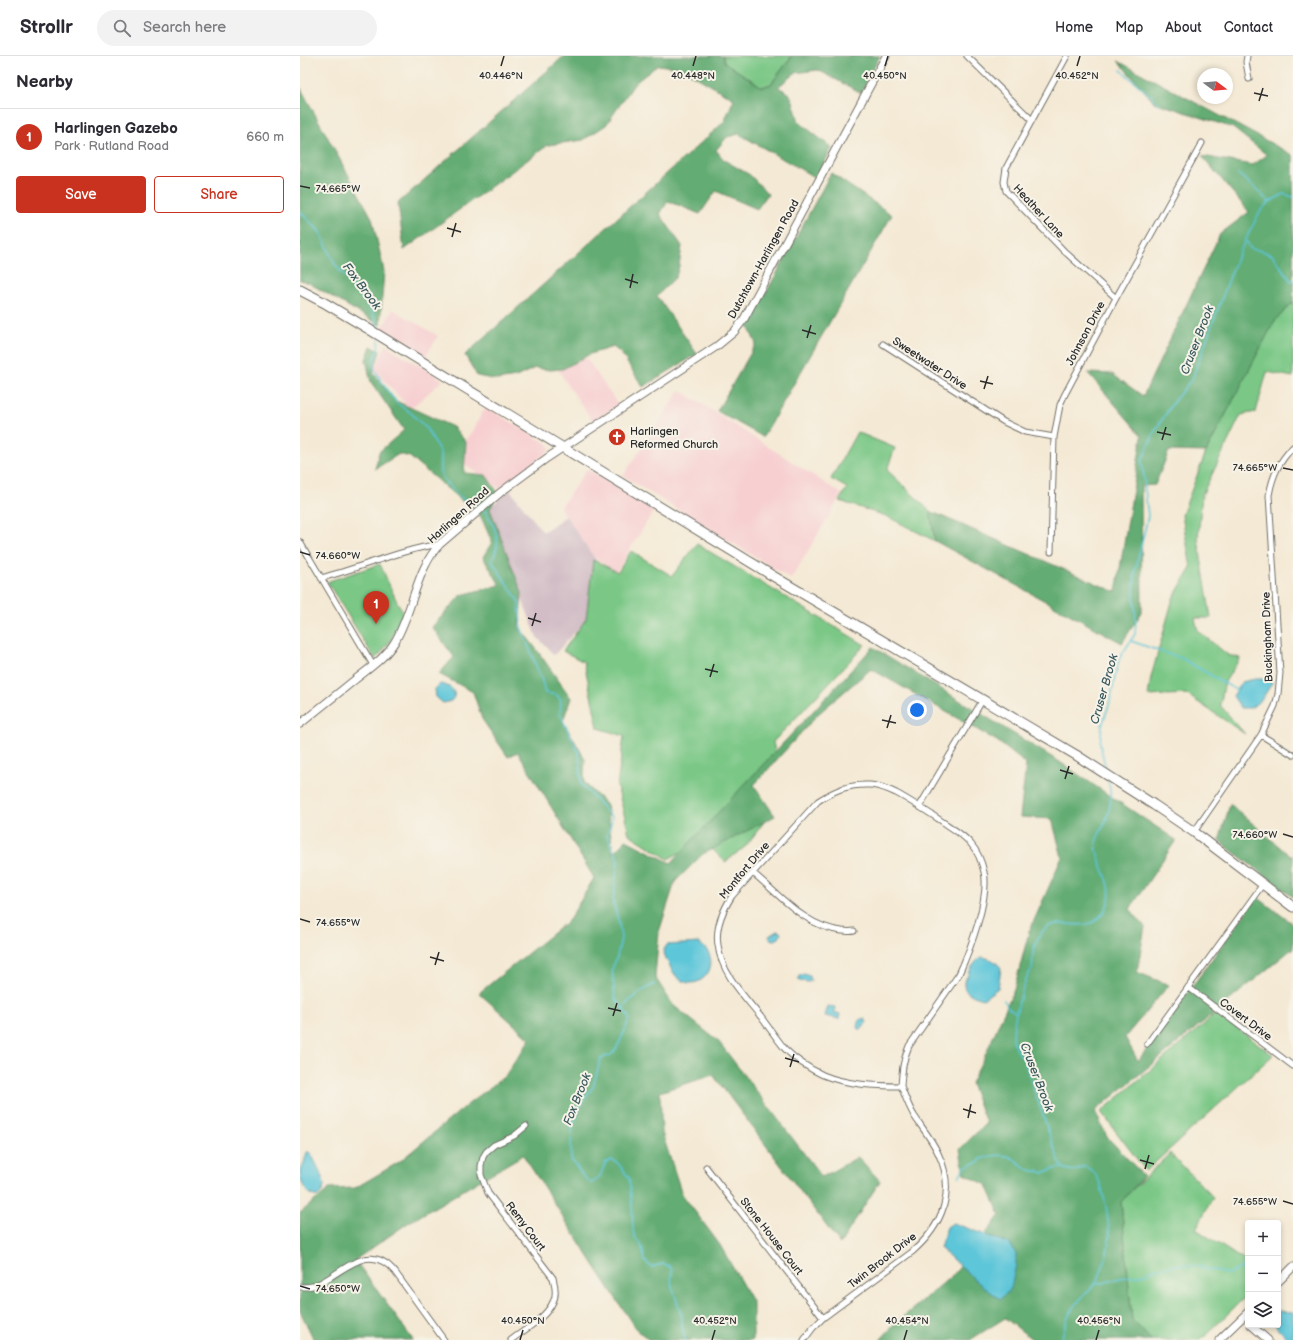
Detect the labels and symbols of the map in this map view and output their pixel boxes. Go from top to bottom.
north arrow [1197,68,1233,104]
text: 40.446°N [479,70,523,82]
text: 40.448°N [671,70,715,82]
text: 40.450°N [863,70,907,82]
text: 40.452°N [1055,70,1099,82]
street label: Heather Lane [1010,182,1067,241]
text: 74.665°W [316,183,360,195]
street label: Dutchtown-Harlingen Road [725,197,802,321]
water label: Fox Brook [339,260,385,314]
street label: Johnson Drive [1063,299,1108,368]
water label: Cruser Brook [1177,303,1218,377]
street label: Sweetwater Drive [890,334,970,393]
place label: Harlingen Reformed Church [630,425,718,451]
church icon: Harlingen Reformed Church [607,427,627,447]
text: 74.665°W [1233,462,1277,474]
street label: Harlingen Road [425,484,492,546]
text: 74.660°W [316,550,360,562]
pin: 1 [363,591,389,624]
street label: Buckingham Drive [1259,591,1276,682]
water label: Cruser Brook [1087,651,1122,726]
your location [907,700,927,720]
text: 74.660°W [1233,829,1277,841]
street label: Montfort Drive [717,839,772,902]
text: 74.655°W [316,917,360,929]
street label: Covert Drive [1217,996,1275,1044]
water label: Cruser Brook [1017,1041,1057,1115]
water label: Fox Brook [560,1070,595,1127]
street label: Stone House Court [737,1195,806,1278]
text: 74.655°W [1233,1196,1277,1208]
street label: Remy Court [503,1199,549,1254]
street label: Twin Brook Drive [846,1230,919,1291]
text: 74.650°W [316,1283,360,1295]
text: 40.450°N [501,1315,545,1327]
text: 40.452°N [693,1315,737,1327]
text: 40.454°N [885,1315,929,1327]
text: 40.456°N [1077,1315,1121,1327]

